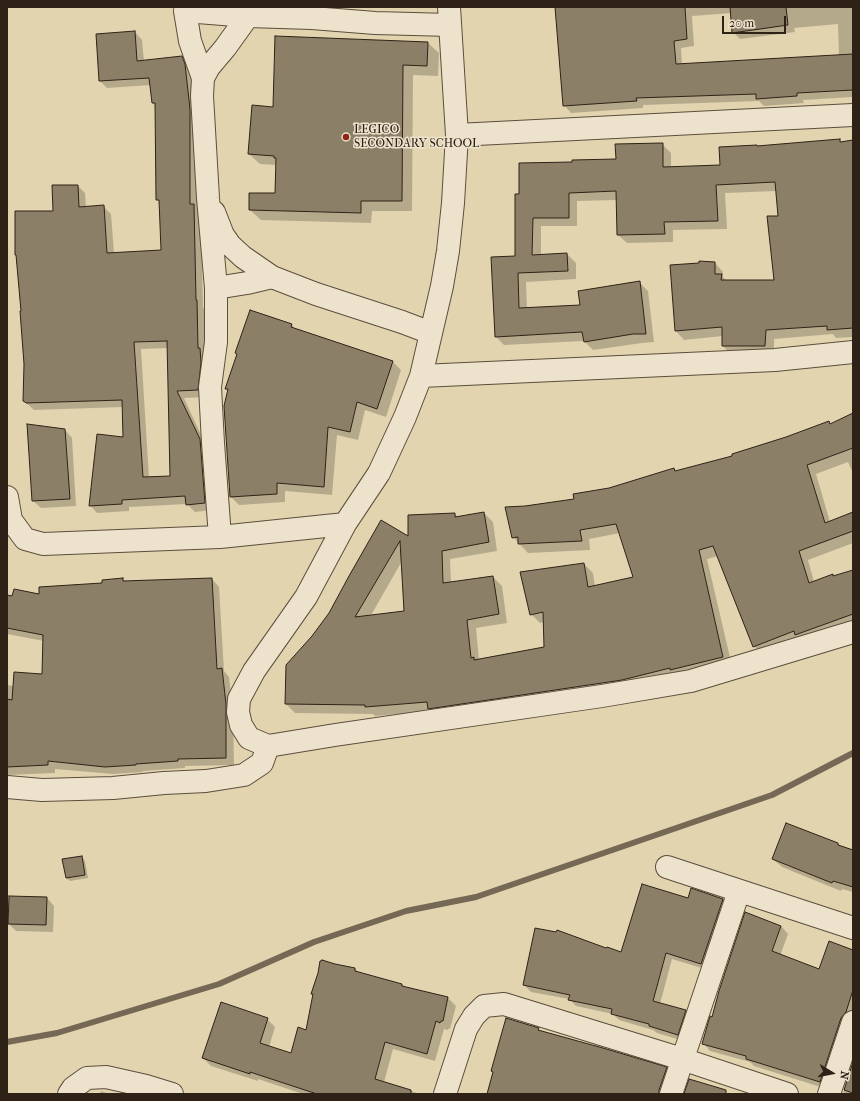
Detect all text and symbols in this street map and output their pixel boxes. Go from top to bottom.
scale bar [724,8,788,34]
text: 20 m [729,16,754,30]
place label: LEGICO SECONDARY SCHOOL [354,123,479,151]
marker: LEGICO SECONDARY SCHOOL [341,132,351,142]
north arrow [812,1053,852,1093]
text: N [837,1070,851,1080]

